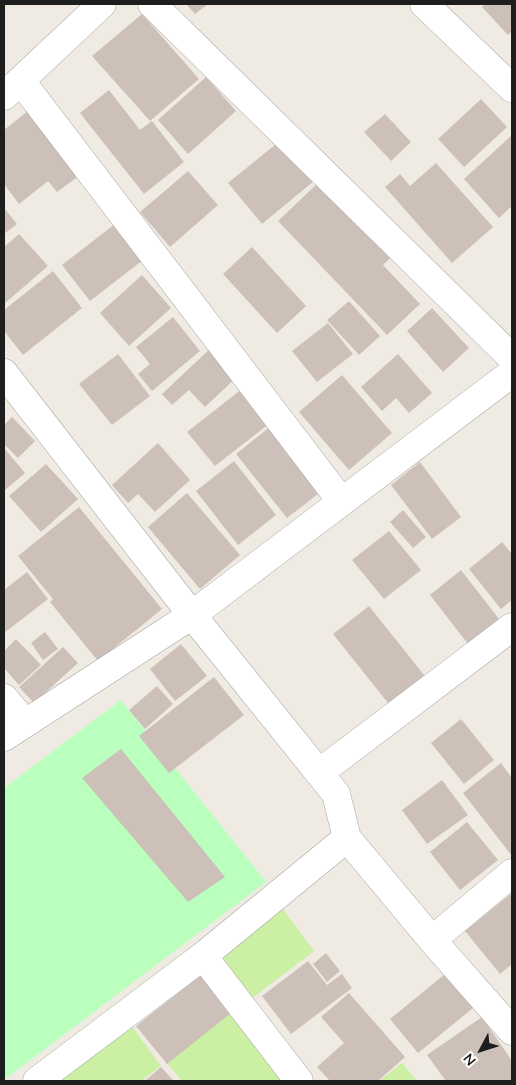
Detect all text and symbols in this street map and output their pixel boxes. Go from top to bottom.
north arrow [456,1025,506,1075]
text: N [459,1050,480,1069]

